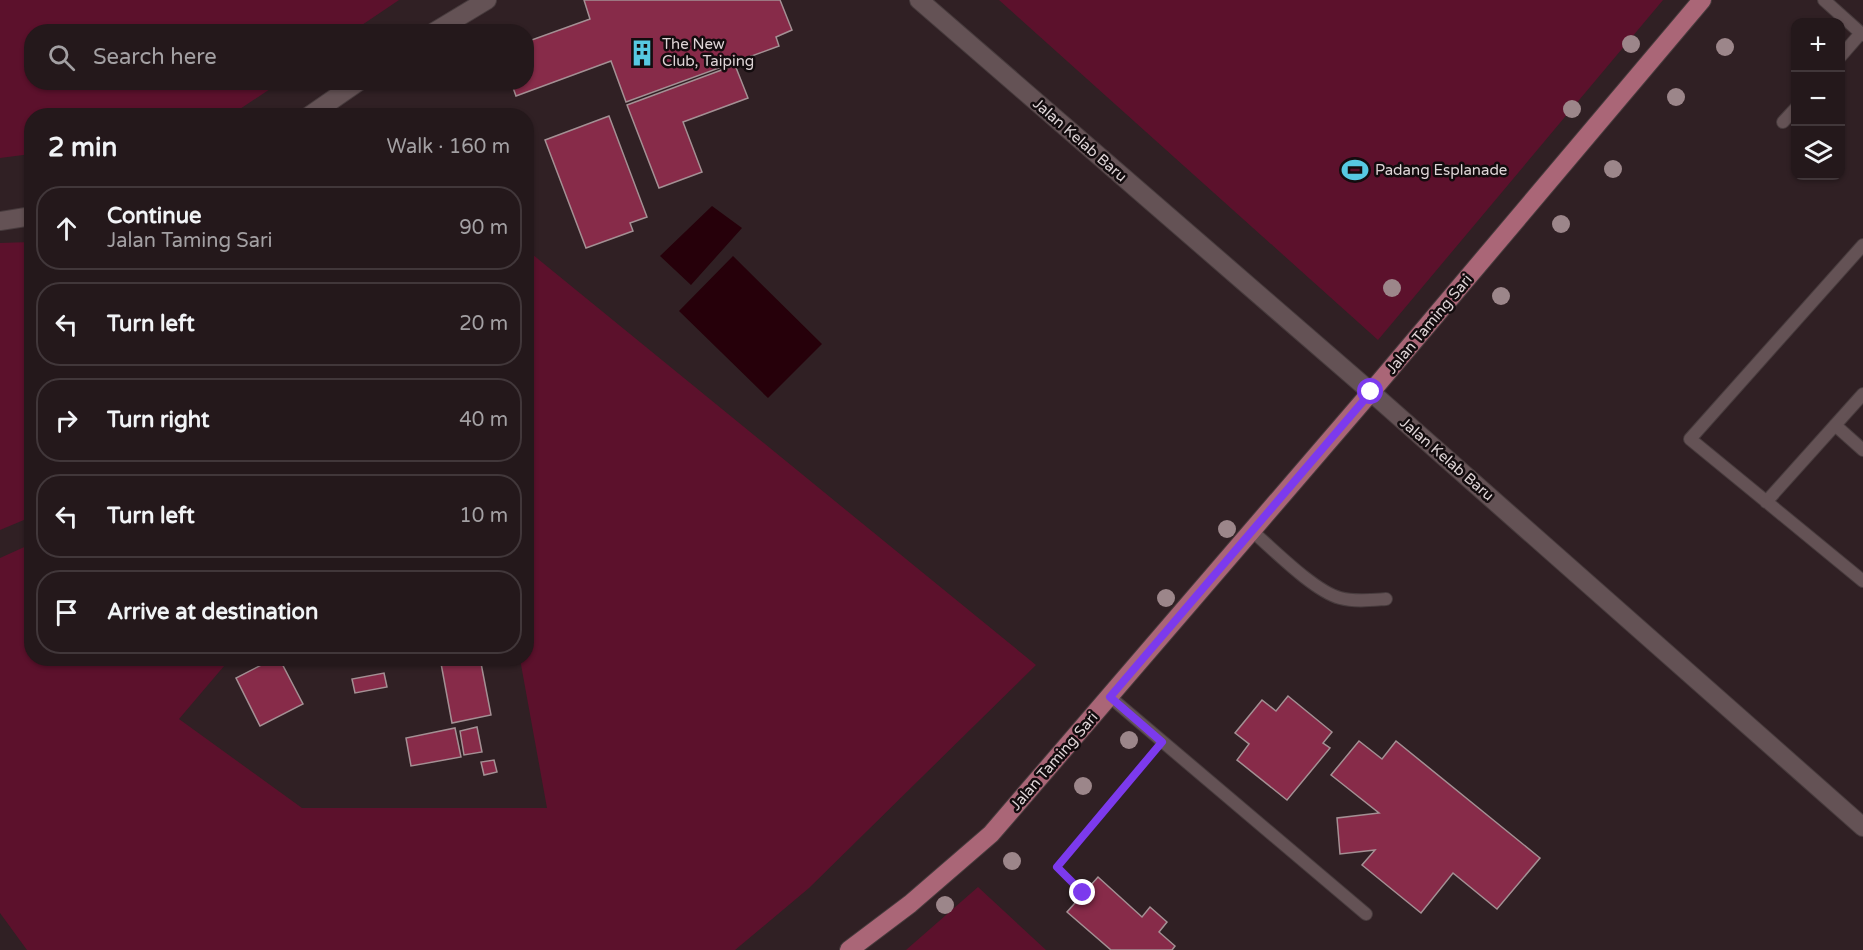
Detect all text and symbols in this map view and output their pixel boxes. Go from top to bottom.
map controls [1791,18,1845,180]
button: + [1791,18,1845,72]
search box [24,24,534,90]
place label: The New Club, Taiping [662,35,754,70]
building icon: The New Club, Taiping [627,38,657,68]
icon: search [45,41,78,74]
text: Search here [93,44,217,70]
button: − [1791,72,1845,126]
street label: Jalan Kelab Baru [1029,94,1131,186]
button: layers [1791,126,1845,180]
text: 2 min [48,132,117,163]
text: Walk · 160 m [387,135,510,159]
sports icon: Padang Esplanade [1340,155,1370,185]
place label: Padang Esplanade [1375,161,1507,179]
text: Continue [107,203,202,229]
icon: ahead [50,212,83,245]
text: 90 m [459,216,508,240]
text: Jalan Taming Sari [107,229,273,253]
street label: Jalan Taming Sari [1382,271,1476,377]
icon: left [50,308,83,341]
text: Turn left [107,311,195,337]
text: 20 m [459,312,508,336]
route start [1357,378,1383,404]
icon: right [50,404,83,437]
text: Turn right [107,407,209,433]
text: 40 m [459,408,508,432]
street label: Jalan Kelab Baru [1396,413,1498,505]
icon: left [50,500,83,533]
text: Turn left [107,503,195,529]
text: 10 m [459,504,508,528]
icon: arrive [50,596,83,629]
text: Arrive at destination [107,599,318,625]
street label: Jalan Taming Sari [1006,708,1102,814]
route end [1069,879,1095,905]

